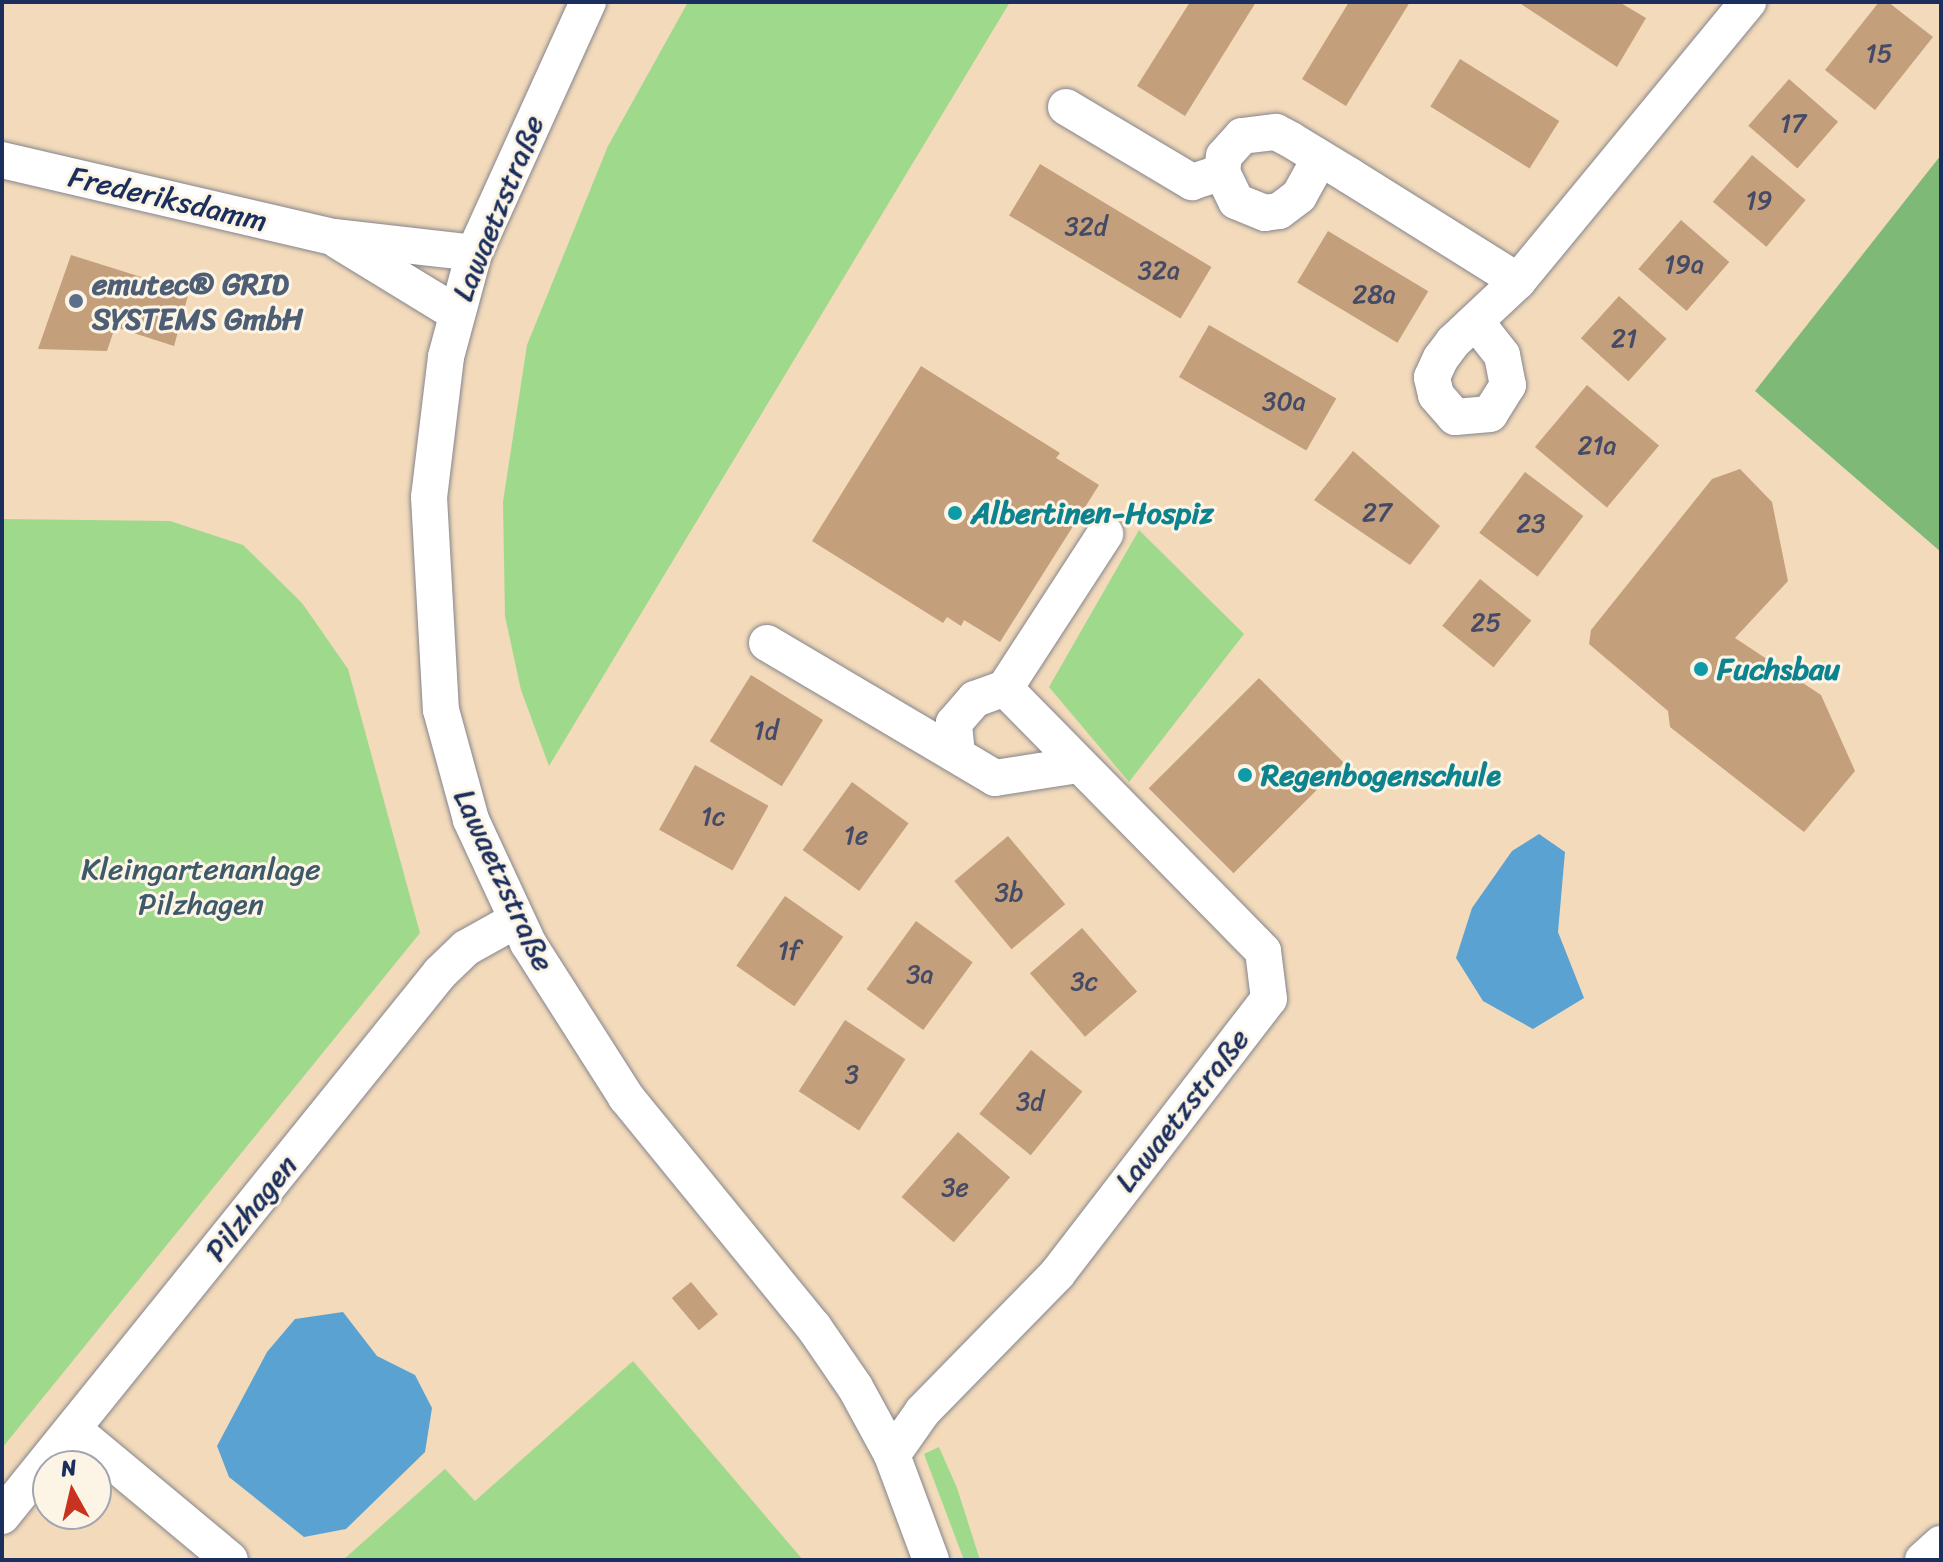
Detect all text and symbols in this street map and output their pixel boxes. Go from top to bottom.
house number: 15 [1865,38,1893,70]
house number: 17 [1780,108,1806,140]
street label: Lawaetzstraße [444,110,552,306]
street label: Frederiksdamm [65,159,271,239]
house number: 19 [1745,185,1773,217]
house number: 32d [1065,211,1107,243]
house number: 19a [1664,249,1704,281]
house number: 32a [1138,255,1180,287]
place label: emutec® GRID SYSTEMS GmbH [92,266,303,336]
house number: 28a [1352,279,1396,311]
marker: emutec® GRID SYSTEMS GmbH [67,292,85,310]
house number: 21 [1611,323,1637,355]
house number: 30a [1262,386,1306,418]
house number: 21a [1577,430,1617,462]
place label: Albertinen-Hospiz [971,495,1214,531]
house number: 27 [1362,497,1392,529]
marker: Albertinen-Hospiz [946,504,964,522]
house number: 23 [1516,508,1546,540]
house number: 25 [1471,607,1501,639]
place label: Fuchsbau [1717,651,1840,687]
marker: Fuchsbau [1692,660,1710,678]
house number: 1d [754,715,778,747]
place label: Regenbogenschule [1261,757,1501,793]
marker: Regenbogenschule [1236,766,1254,784]
street label: Lawaetzstraße [446,783,562,977]
house number: 1c [701,801,725,833]
house number: 1e [844,820,868,852]
park label: Kleingartenanlage Pilzhagen [81,851,321,922]
house number: 3b [995,877,1023,909]
house number: 1f [778,935,800,967]
house number: 3a [906,959,934,991]
house number: 3c [1070,966,1098,998]
street label: Lawaetzstraße [1107,1021,1257,1199]
house number: 3 [845,1059,859,1091]
house number: 3d [1016,1086,1044,1118]
street label: Pilzhagen [197,1148,305,1268]
house number: 3e [941,1172,969,1204]
text: N [59,1447,79,1488]
north arrow [32,1450,112,1530]

